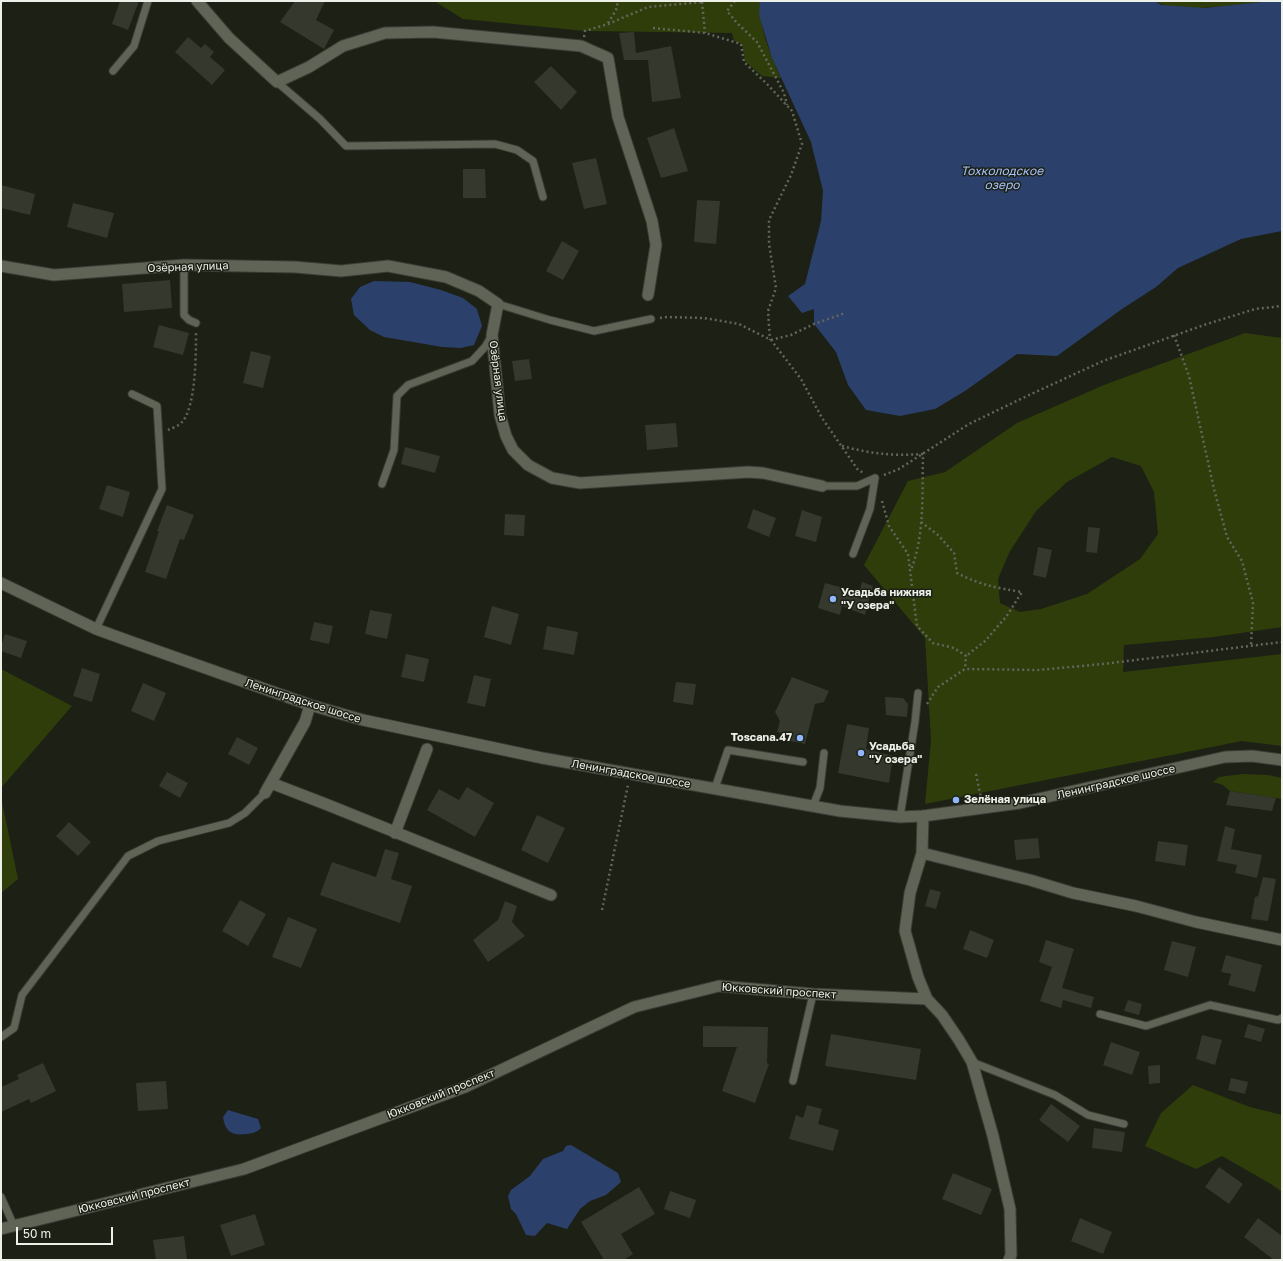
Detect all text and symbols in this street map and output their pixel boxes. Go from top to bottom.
water label: Тохколодское озеро [961,164,1043,192]
street label: Озёрная улица [147,259,229,275]
street label: Озёрная улица [486,340,510,422]
place label: Усадьба нижняя "У озера" [841,586,931,612]
marker: Усадьба нижняя "У озера" [828,594,838,604]
street label: Ленинградское шоссе [244,676,362,726]
place label: Toscana.47 [731,731,792,745]
marker: Toscana.47 [795,733,805,743]
place label: Усадьба "У озера" [869,740,922,766]
marker: Усадьба "У озера" [856,748,866,758]
street label: Ленинградское шоссе [570,757,692,791]
street label: Ленинградское шоссе [1056,762,1176,802]
place label: Зелёная улица [964,793,1046,807]
marker: Зелёная улица [951,795,961,805]
street label: Юкковский проспект [721,980,837,1002]
street label: Юкковский проспект [385,1066,497,1122]
street label: Юкковский проспект [77,1176,191,1216]
scale bar [18,1219,115,1245]
text: 50 m [23,1226,51,1241]

